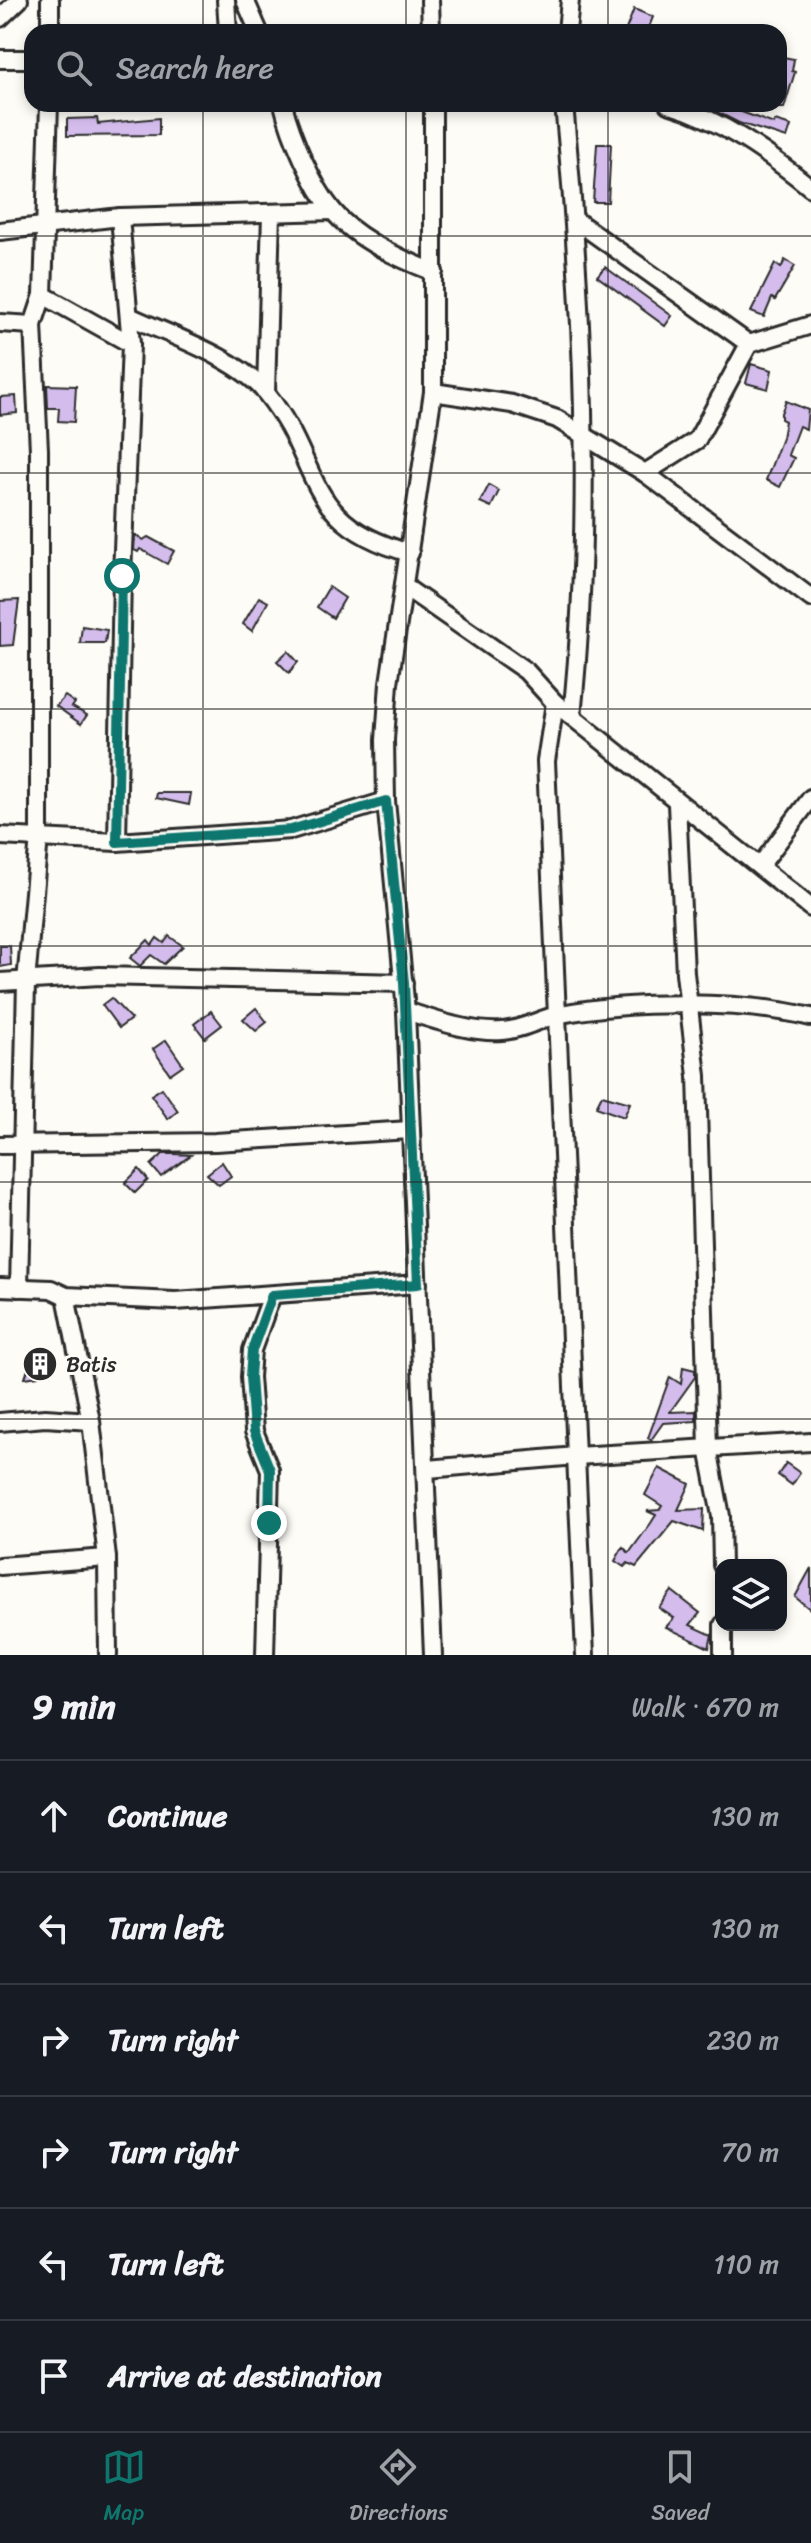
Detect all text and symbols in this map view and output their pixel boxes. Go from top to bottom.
search box [24,24,787,112]
text: Search here [116,41,274,95]
icon: search [52,46,96,90]
route start [104,558,140,594]
building icon: Batis [21,1345,59,1383]
place label: Batis [66,1345,118,1384]
route end [251,1505,287,1541]
map controls [715,1559,787,1631]
button: layers [715,1559,787,1631]
text: 9 min [32,1677,116,1737]
text: Walk · 670 m [631,1684,779,1730]
text: Continue [108,1789,227,1843]
text: 130 m [710,1793,779,1839]
icon: ahead [32,1794,76,1838]
text: Turn left [108,1901,224,1955]
text: 130 m [710,1905,779,1951]
icon: left [32,1906,76,1950]
text: Turn right [108,2013,238,2067]
text: 230 m [707,2017,779,2063]
icon: right [32,2018,76,2062]
text: Turn right [108,2125,238,2179]
text: 70 m [721,2129,779,2175]
icon: right [32,2130,76,2174]
text: Turn left [108,2237,224,2291]
text: 110 m [714,2241,779,2287]
icon: left [32,2242,76,2286]
text: Arrive at destination [108,2349,382,2403]
icon: arrive [32,2354,76,2398]
tab: Map [102,2445,146,2532]
tab: Directions [349,2445,448,2532]
tab: Saved [651,2445,709,2532]

